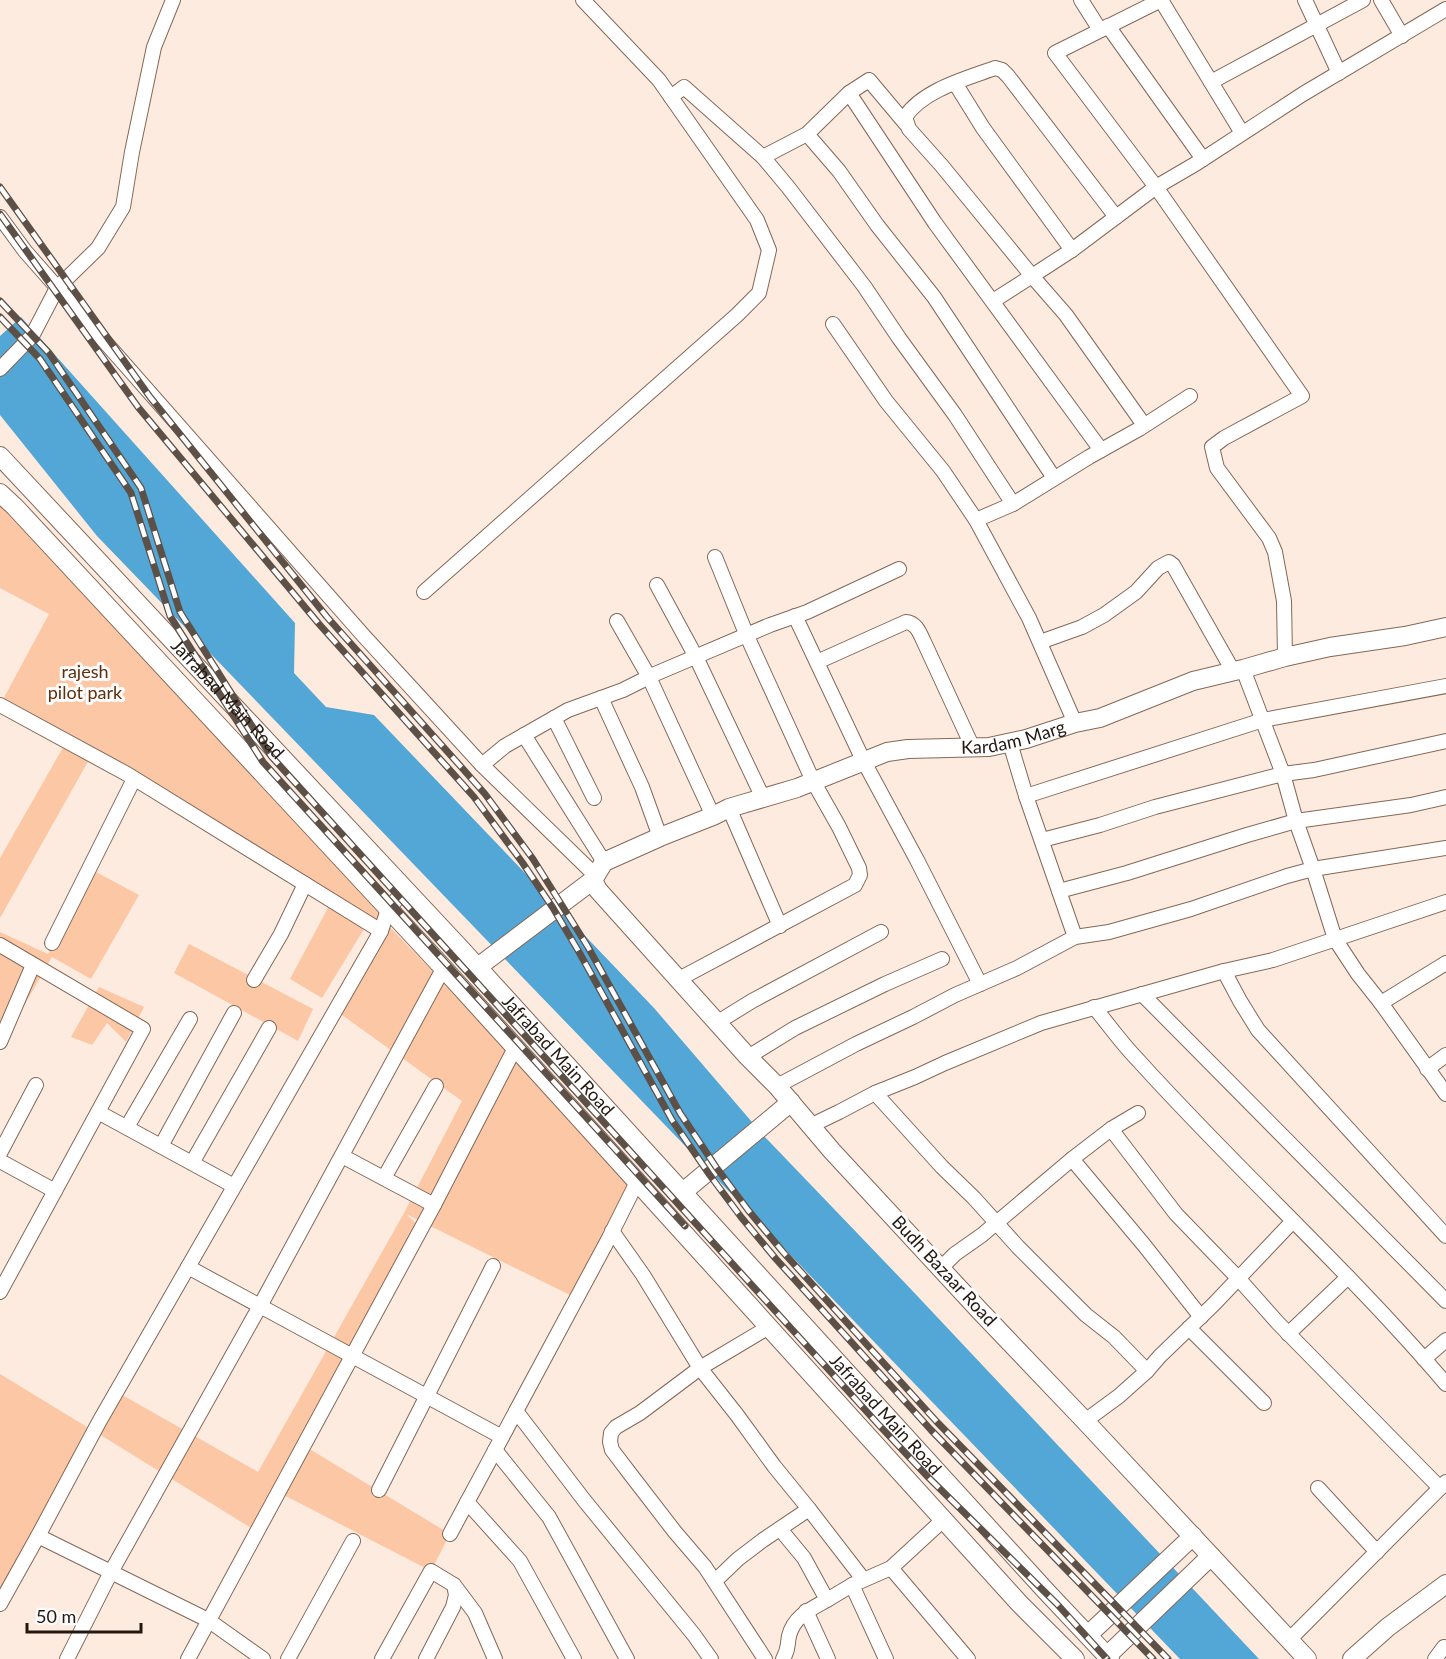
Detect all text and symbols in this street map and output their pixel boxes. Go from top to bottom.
street label: Jafrabad Main Road [167,634,289,763]
park label: rajesh pilot park [48,660,123,703]
street label: Kardam Marg [961,715,1068,758]
street label: Jafrabad Main Road [498,990,619,1120]
street label: Budh Bazaar Road [888,1210,1002,1330]
street label: Jafrabad Main Road [825,1349,947,1479]
scale bar [27,1596,141,1634]
text: 50 m [36,1605,76,1627]

